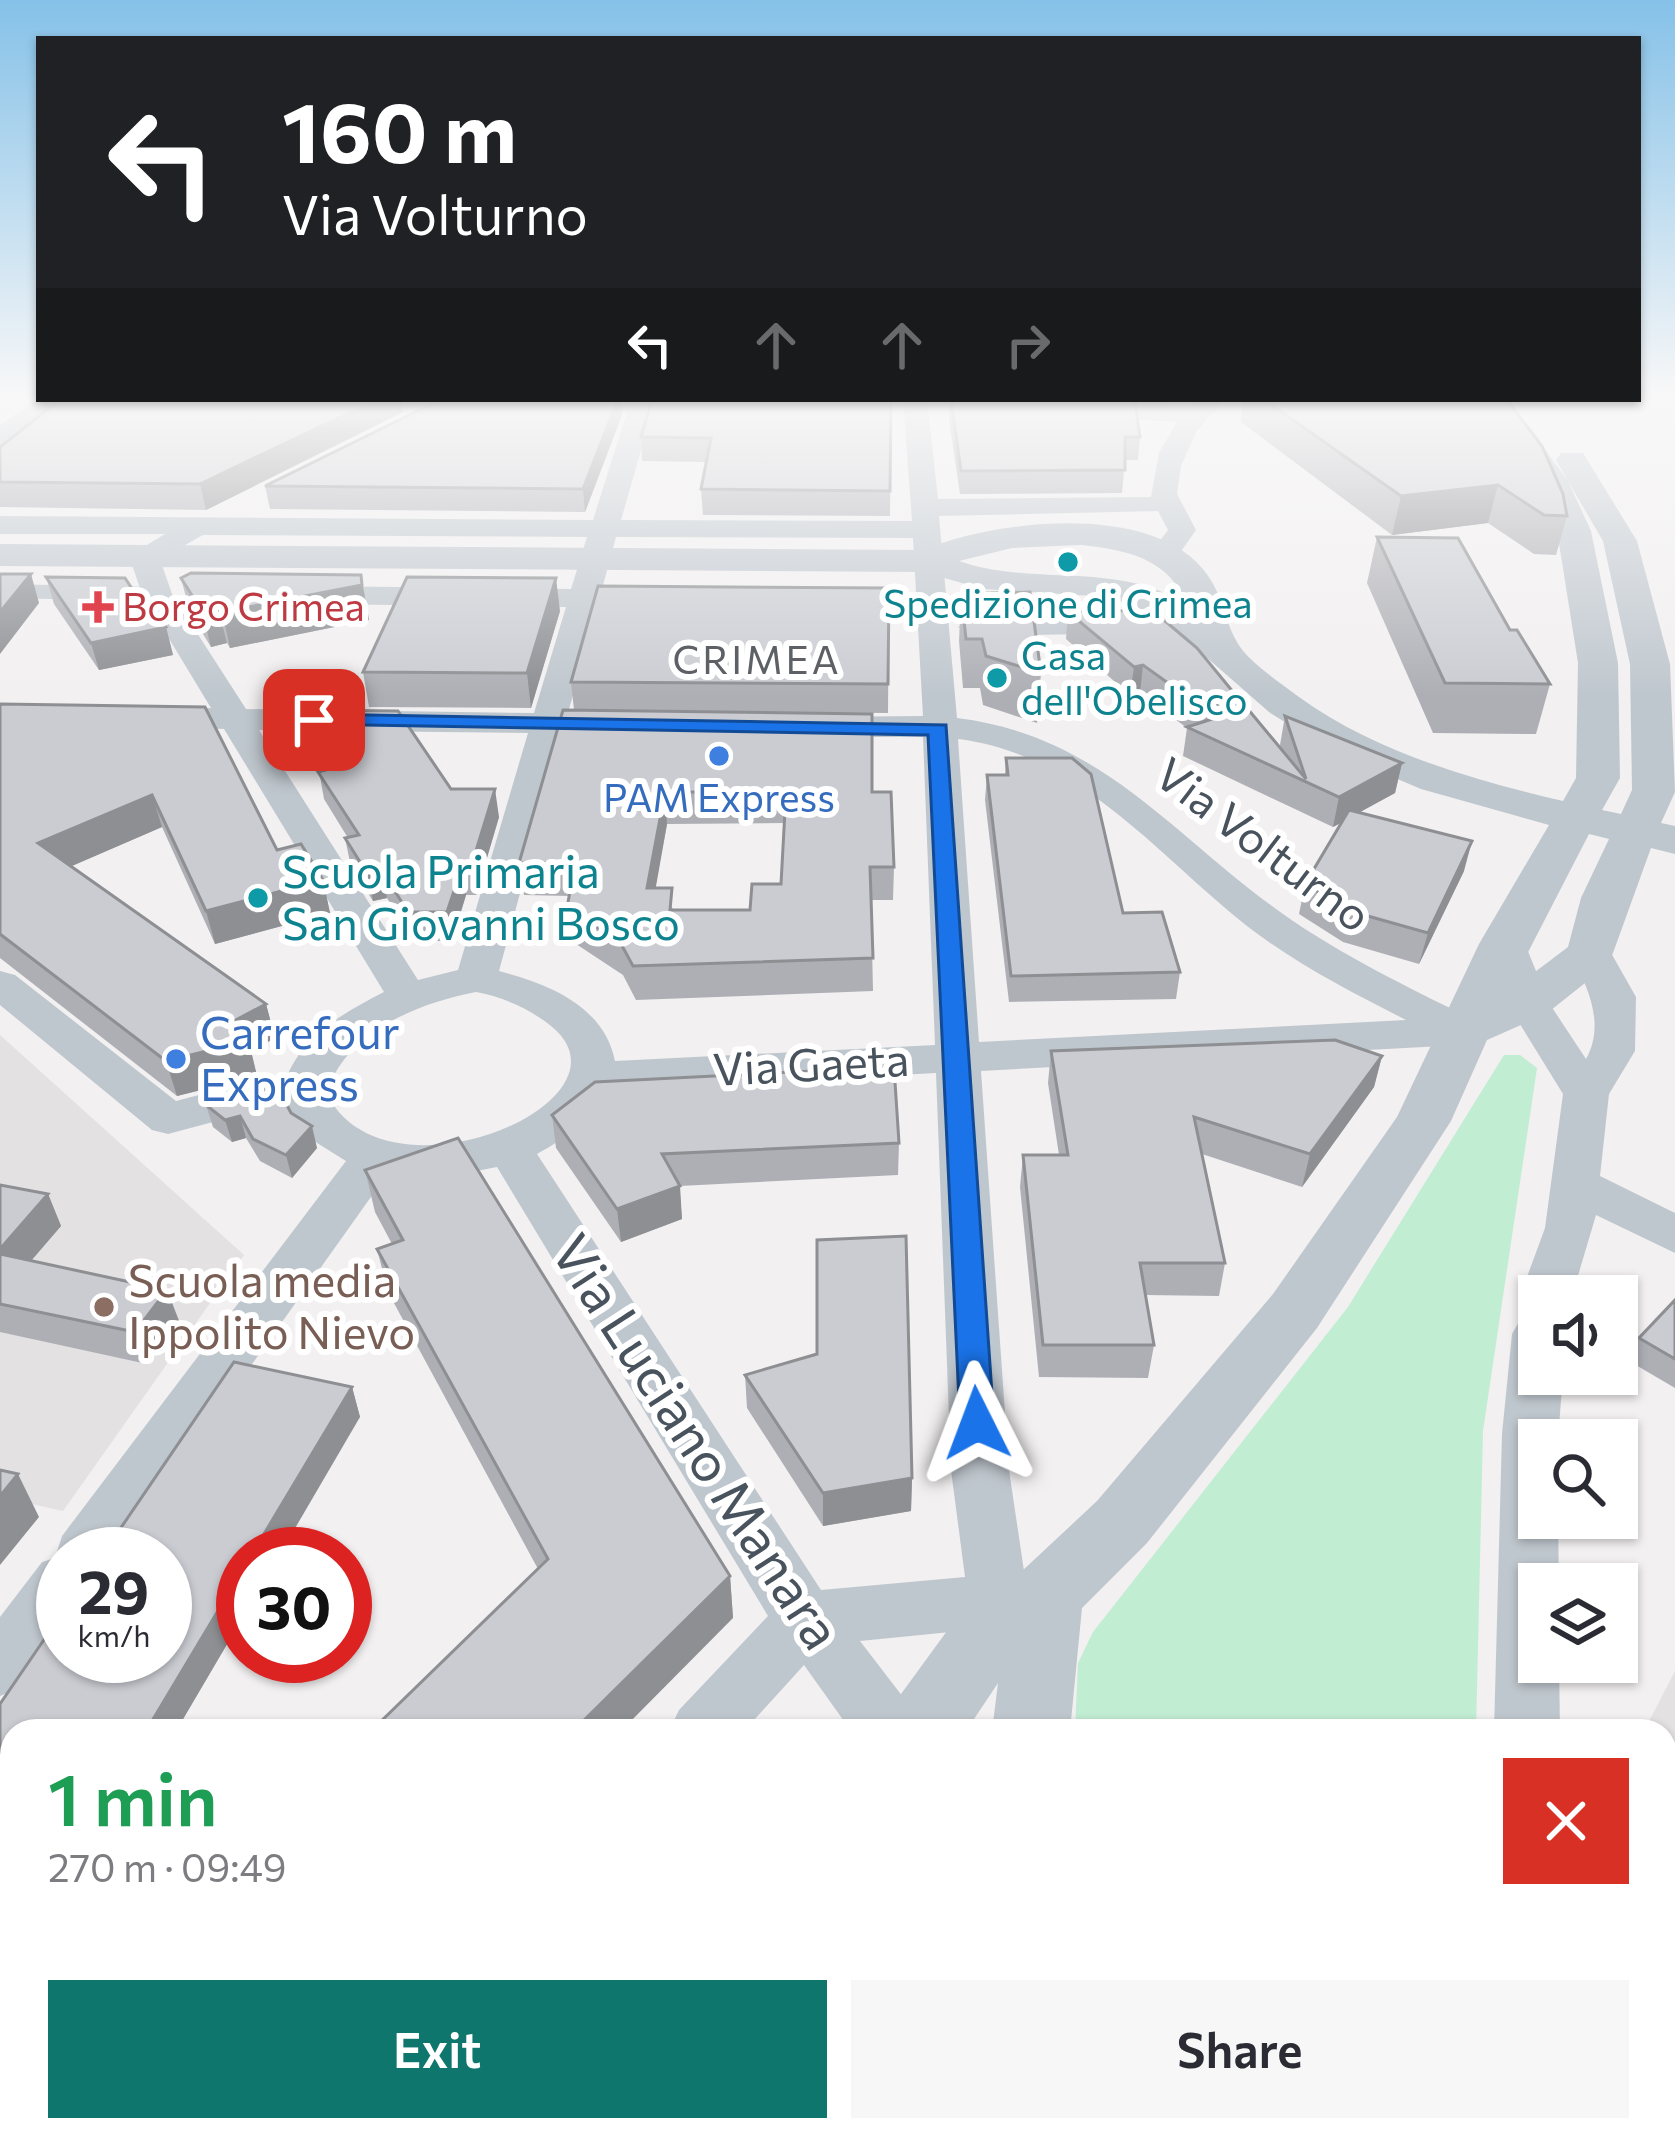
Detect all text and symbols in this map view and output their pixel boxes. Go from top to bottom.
text: 160 m [282,78,517,180]
icon: left [84,84,240,240]
text: Via Volturno [282,180,588,246]
icon: left [617,312,683,378]
icon: ahead [743,312,809,378]
icon: ahead [869,312,935,378]
icon: right [995,312,1061,378]
marker: Spedizione di Crimea [1055,549,1081,575]
place label: Spedizione di Crimea [883,578,1253,626]
place label: Borgo Crimea [122,581,365,629]
marker: Borgo Crimea [85,594,111,620]
place label: Casa dell'Obelisco [1021,630,1248,723]
district label: CRIMEA [672,634,842,682]
marker: Casa dell'Obelisco [984,665,1010,691]
pin [263,669,365,771]
icon: arrive [281,687,347,753]
marker: PAM Express [706,743,732,769]
street label: Via Volturno [1146,744,1383,942]
place label: PAM Express [603,772,835,820]
place label: Scuola Primaria San Giovanni Bosco [282,842,680,949]
marker: Scuola Primaria San Giovanni Bosco [245,885,271,911]
place label: Carrefour Express [200,1003,400,1110]
street label: Via Gaeta [711,1030,910,1095]
marker: Carrefour Express [163,1046,189,1072]
street label: Via Luciano Manara [540,1221,857,1660]
place label: Scuola media Ippolito Nievo [128,1251,415,1358]
map controls [1518,1275,1638,1683]
button: sound [1518,1275,1638,1395]
marker: Scuola media Ippolito Nievo [91,1294,117,1320]
position arrow [914,1360,1040,1486]
button: search [1518,1419,1638,1539]
speed limit sign: 30 [216,1527,372,1683]
text: 29 [79,1553,149,1626]
button: layers [1518,1563,1638,1683]
text: km/h [78,1616,150,1653]
text: 1 min [48,1753,218,1841]
button: close [1503,1758,1629,1884]
text: 270 m · 09:49 [48,1842,287,1890]
button: Exit [48,1980,827,2118]
button: Share [851,1980,1629,2118]

